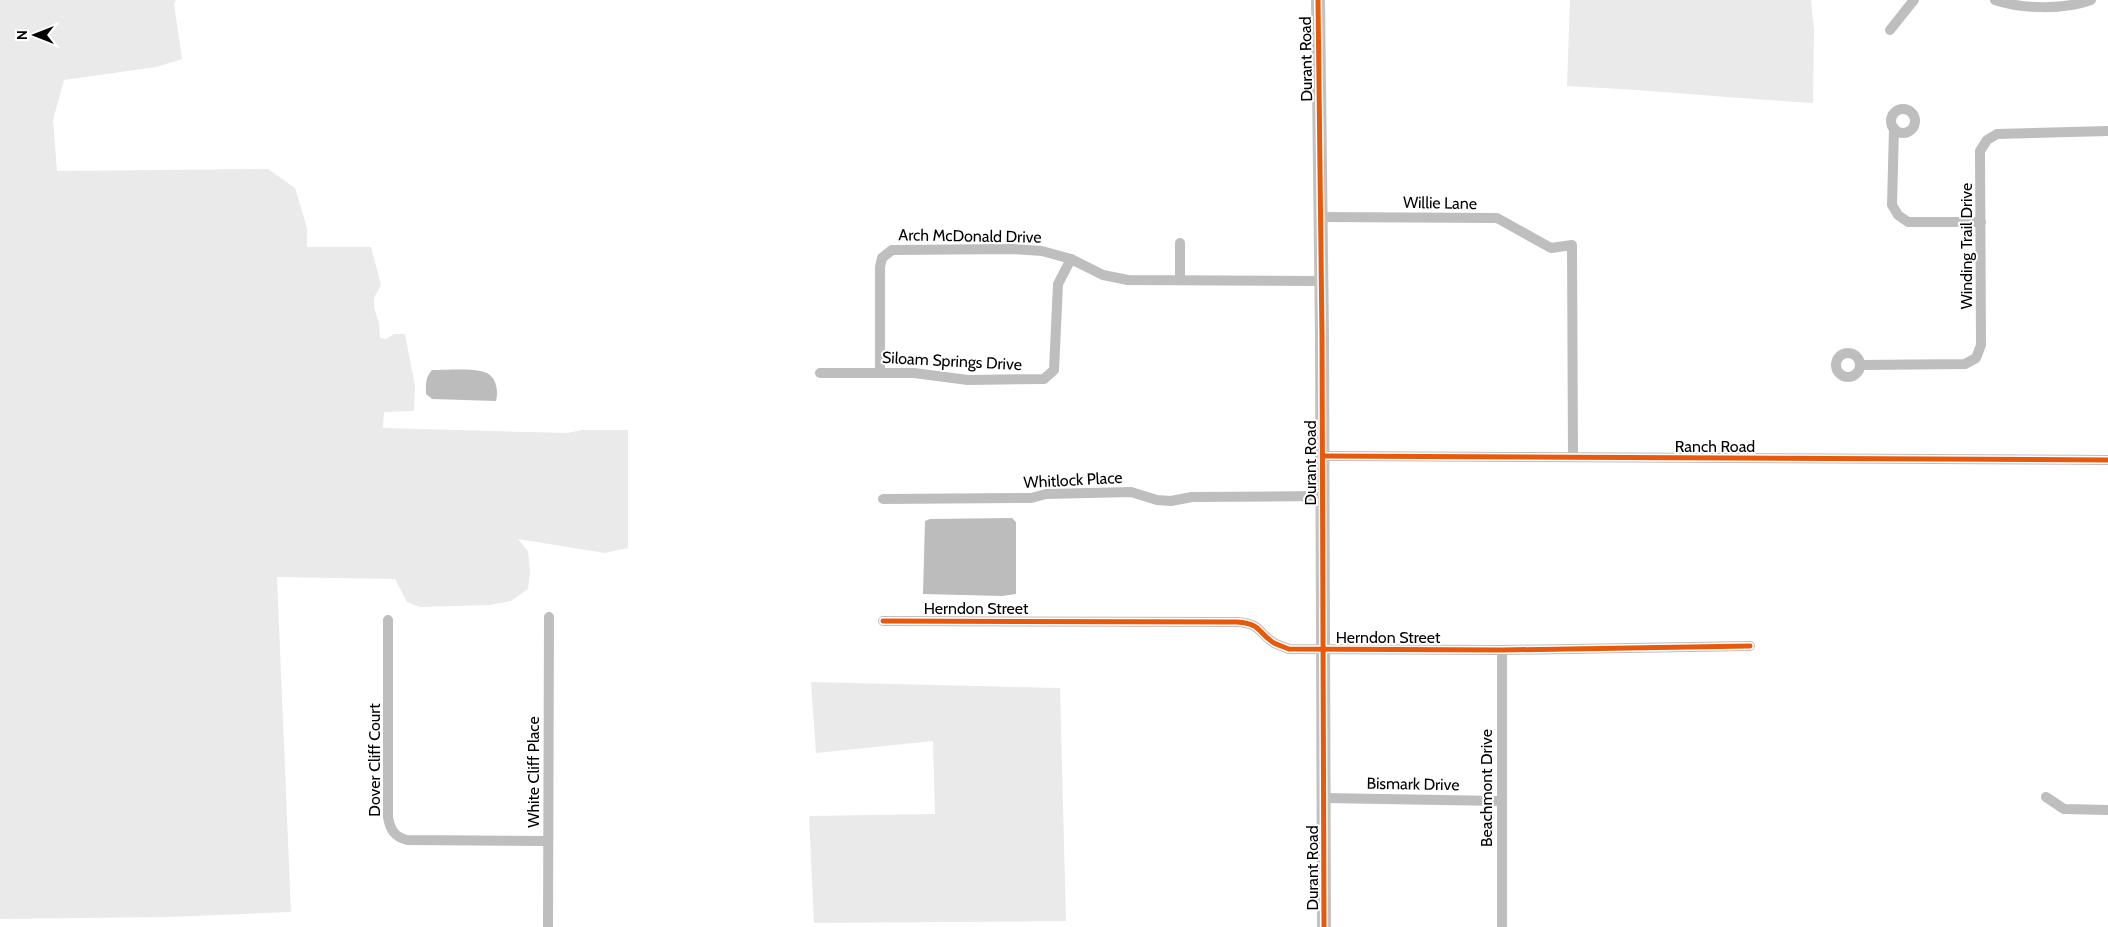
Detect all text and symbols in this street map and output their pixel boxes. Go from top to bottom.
north arrow [10,10,60,60]
street label: Durant Road [1296,16,1316,102]
text: N [13,30,31,40]
street label: Winding Trail Drive [1957,183,1976,309]
street label: Willie Lane [1403,193,1477,213]
street label: Arch McDonald Drive [898,225,1042,247]
street label: Siloam Springs Drive [882,348,1022,374]
street label: Durant Road [1301,420,1320,506]
street label: Ranch Road [1675,437,1755,456]
street label: Whitlock Place [1023,468,1123,492]
street label: Herndon Street [924,599,1029,618]
street label: Herndon Street [1336,628,1441,647]
street label: Dover Cliff Court [365,703,384,817]
street label: White Cliff Place [524,716,543,828]
street label: Beachmont Drive [1477,729,1496,847]
street label: Bismark Drive [1366,774,1460,794]
street label: Durant Road [1303,825,1322,911]

